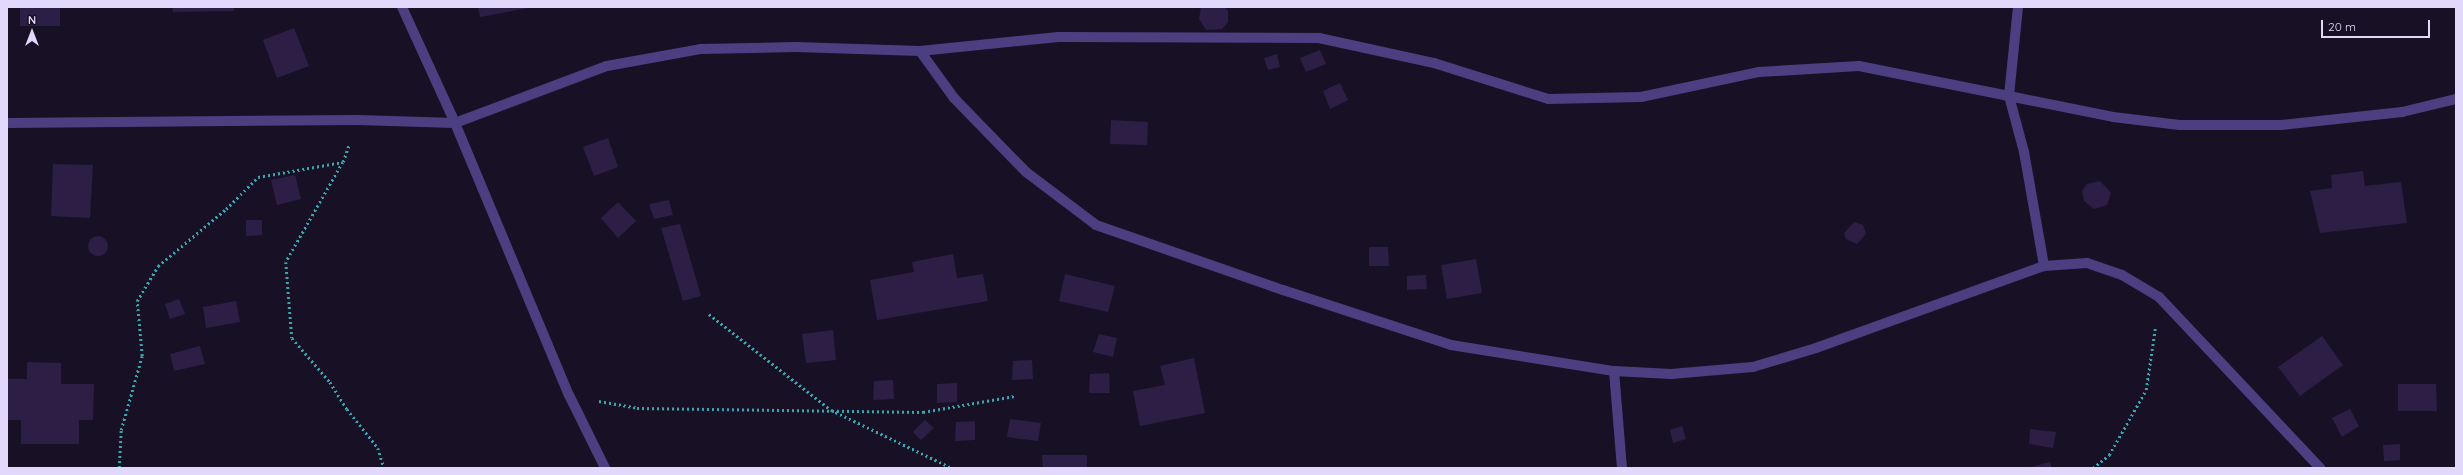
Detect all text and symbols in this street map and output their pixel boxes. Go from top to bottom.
north arrow [12,12,52,52]
scale bar [2323,12,2432,38]
text: N [28,13,36,27]
text: 20 m [2328,19,2356,34]

